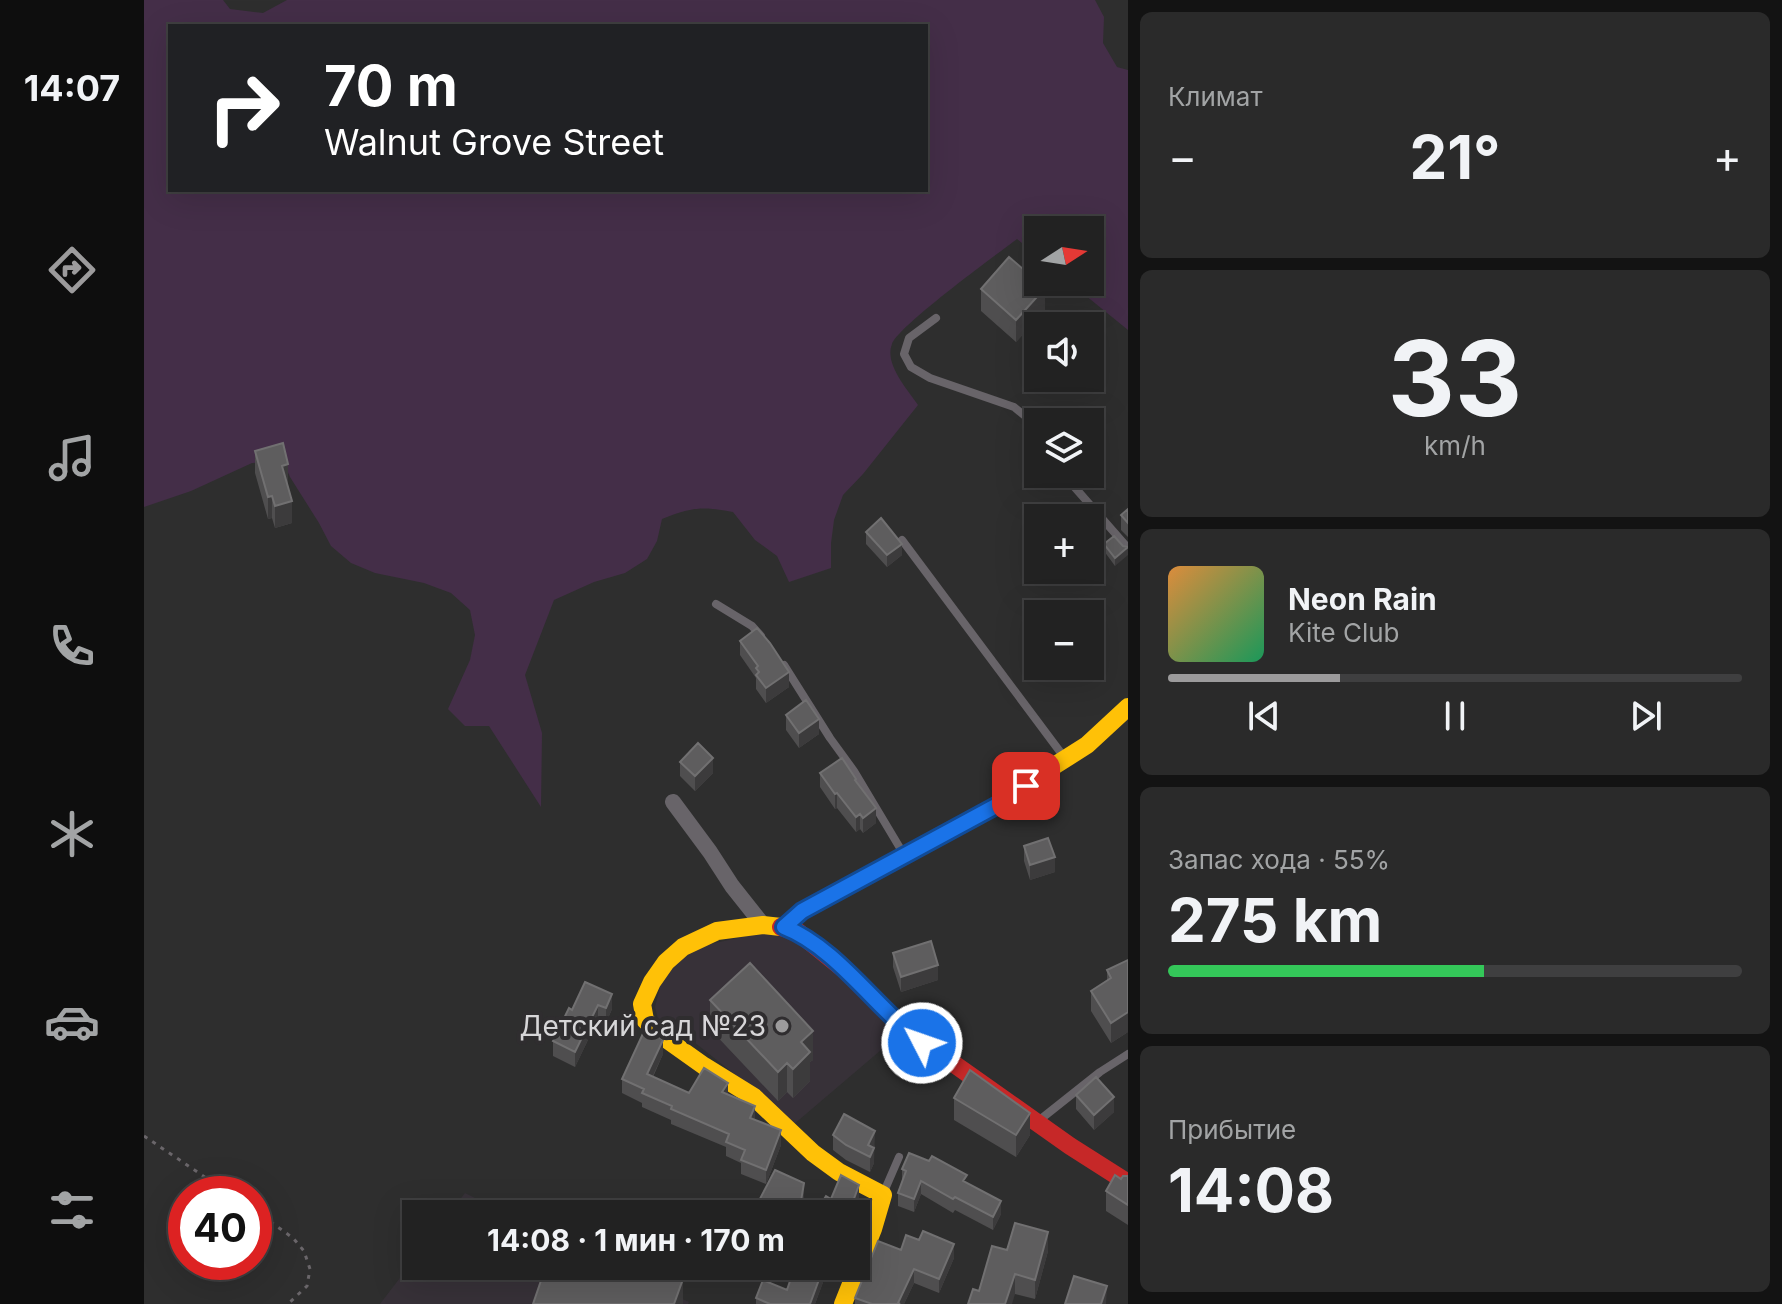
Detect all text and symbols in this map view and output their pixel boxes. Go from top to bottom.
text: 70 m [324,52,458,120]
icon: right [192,56,296,160]
text: 14:07 [24,66,120,110]
text: Климат [1168,81,1263,112]
text: Walnut Grove Street [324,120,664,164]
text: 21° [1409,121,1501,193]
text: − [1168,130,1197,184]
text: + [1713,130,1742,184]
north arrow [1024,216,1104,296]
map controls [1024,216,1104,680]
icon: directions [44,242,100,298]
button: sound [1024,312,1104,392]
text: 33 [1388,315,1522,441]
button: layers [1024,408,1104,488]
icon: music [44,430,100,486]
text: km/h [1424,430,1486,461]
button: + [1024,504,1104,584]
text: Neon Rain [1288,581,1437,617]
button: − [1024,600,1104,680]
text: Kite Club [1288,617,1399,648]
icon: phone [44,618,100,674]
icon: previous [1242,694,1286,738]
icon: pause [1433,694,1477,738]
icon: next [1624,694,1668,738]
pin [992,752,1060,820]
icon: arrive [1004,764,1048,808]
icon: climate [44,806,100,862]
text: Запас хода · 55% [1168,844,1390,875]
text: 275 km [1168,884,1382,956]
icon: car [44,994,100,1050]
position arrow [880,1001,964,1085]
place label: Детский сад №23 [520,1009,766,1043]
marker: Детский сад №23 [773,1017,791,1035]
text: Прибытие [1168,1114,1296,1145]
text: 14:08 [1168,1154,1334,1226]
speed limit sign: 40 [168,1176,272,1280]
icon: filters [44,1182,100,1238]
text: 14:08 · 1 мин · 170 m [487,1222,785,1258]

